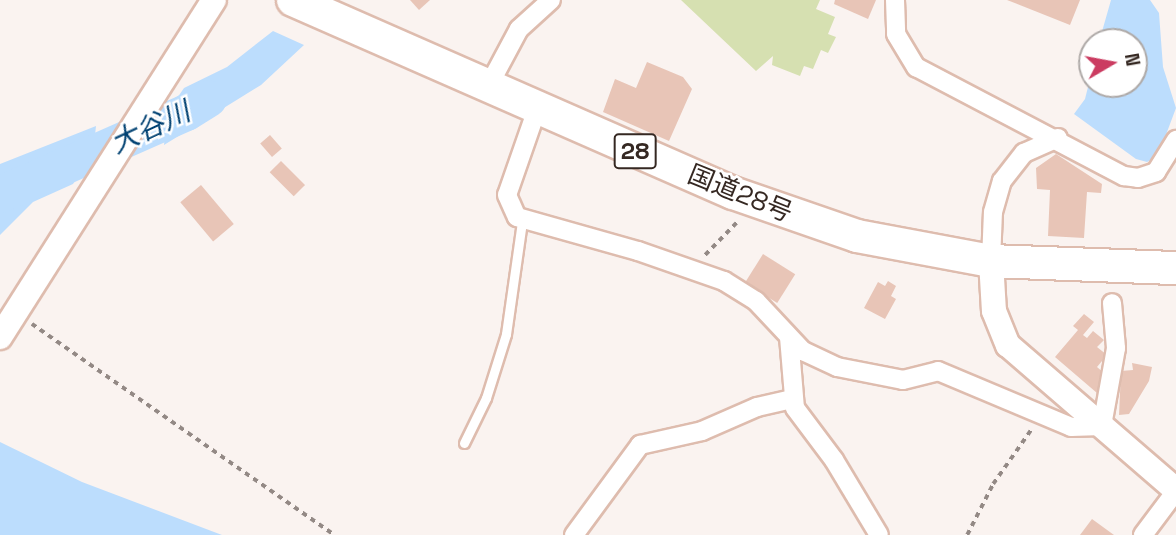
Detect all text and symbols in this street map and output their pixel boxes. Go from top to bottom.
north arrow [1078,28,1148,98]
text: N [1119,51,1146,68]
water label: 大谷川 [105,94,195,160]
road number: 28 [612,131,658,172]
street label: 国道28号 [683,159,797,229]

